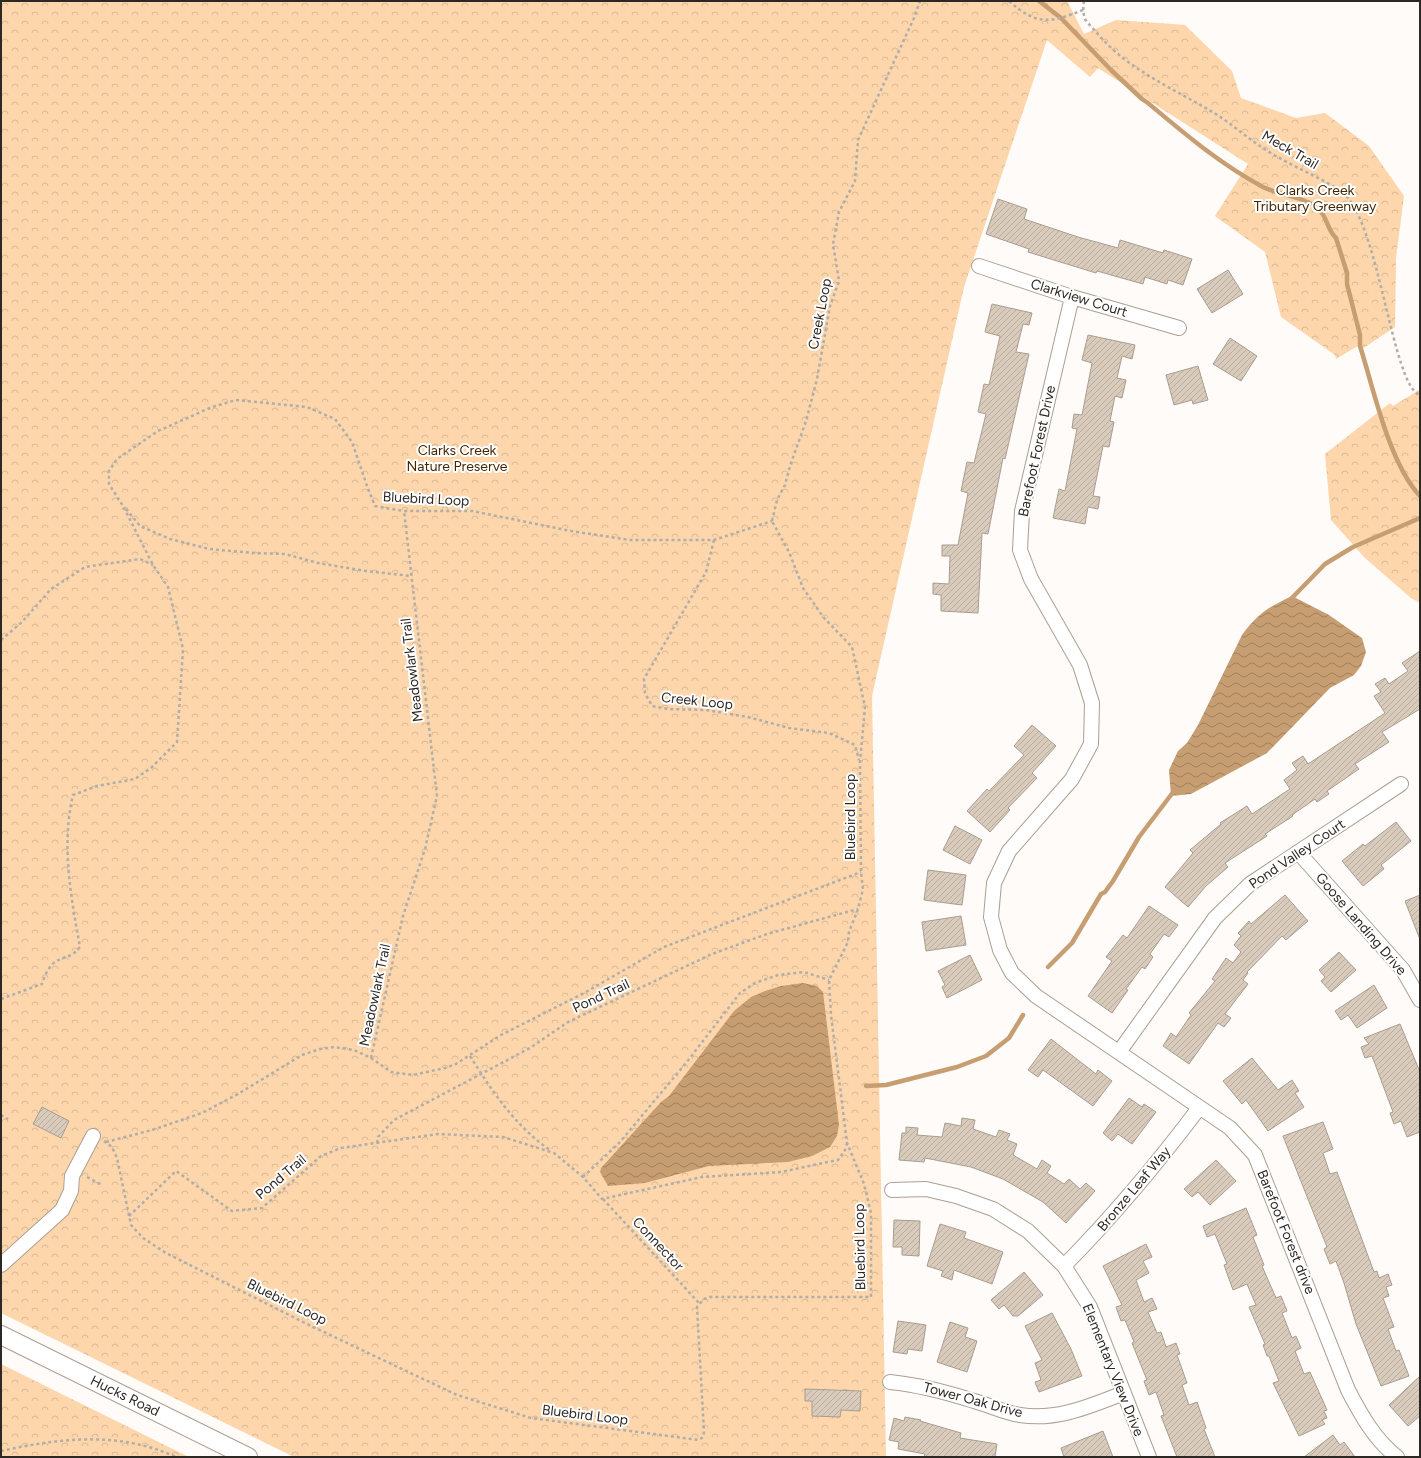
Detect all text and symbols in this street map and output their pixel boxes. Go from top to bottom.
street label: Meck Trail [1259,127,1321,173]
park label: Clarks Creek Tributary Greenway [1254,182,1377,215]
street label: Clarkview Court [1029,275,1129,321]
street label: Creek Loop [805,277,835,351]
street label: Barefoot Forest Drive [1015,383,1059,518]
park label: Clarks Creek Nature Preserve [407,442,508,475]
street label: Bluebird Loop [382,488,470,510]
street label: Meadowlark Trail [397,617,427,723]
street label: Creek Loop [660,689,734,713]
street label: Bluebird Loop [842,774,859,860]
street label: Pond Valley Court [1246,816,1348,892]
street label: Goose Landing Drive [1312,869,1410,979]
street label: Meadowlark Trail [356,942,394,1048]
street label: Pond Trail [570,975,632,1017]
street label: Bronze Leaf Way [1094,1143,1175,1235]
street label: Pond Trail [252,1151,310,1203]
street label: Barefoot Forest drive [1253,1167,1319,1297]
street label: Bluebird Loop [851,1203,869,1291]
street label: Connector [629,1214,687,1275]
street label: Bluebird Loop [244,1275,330,1329]
street label: Elementary View Drive [1079,1301,1148,1439]
street label: Hucks Road [88,1372,162,1420]
street label: Tower Oak Drive [922,1379,1025,1422]
street label: Bluebird Loop [541,1401,629,1429]

